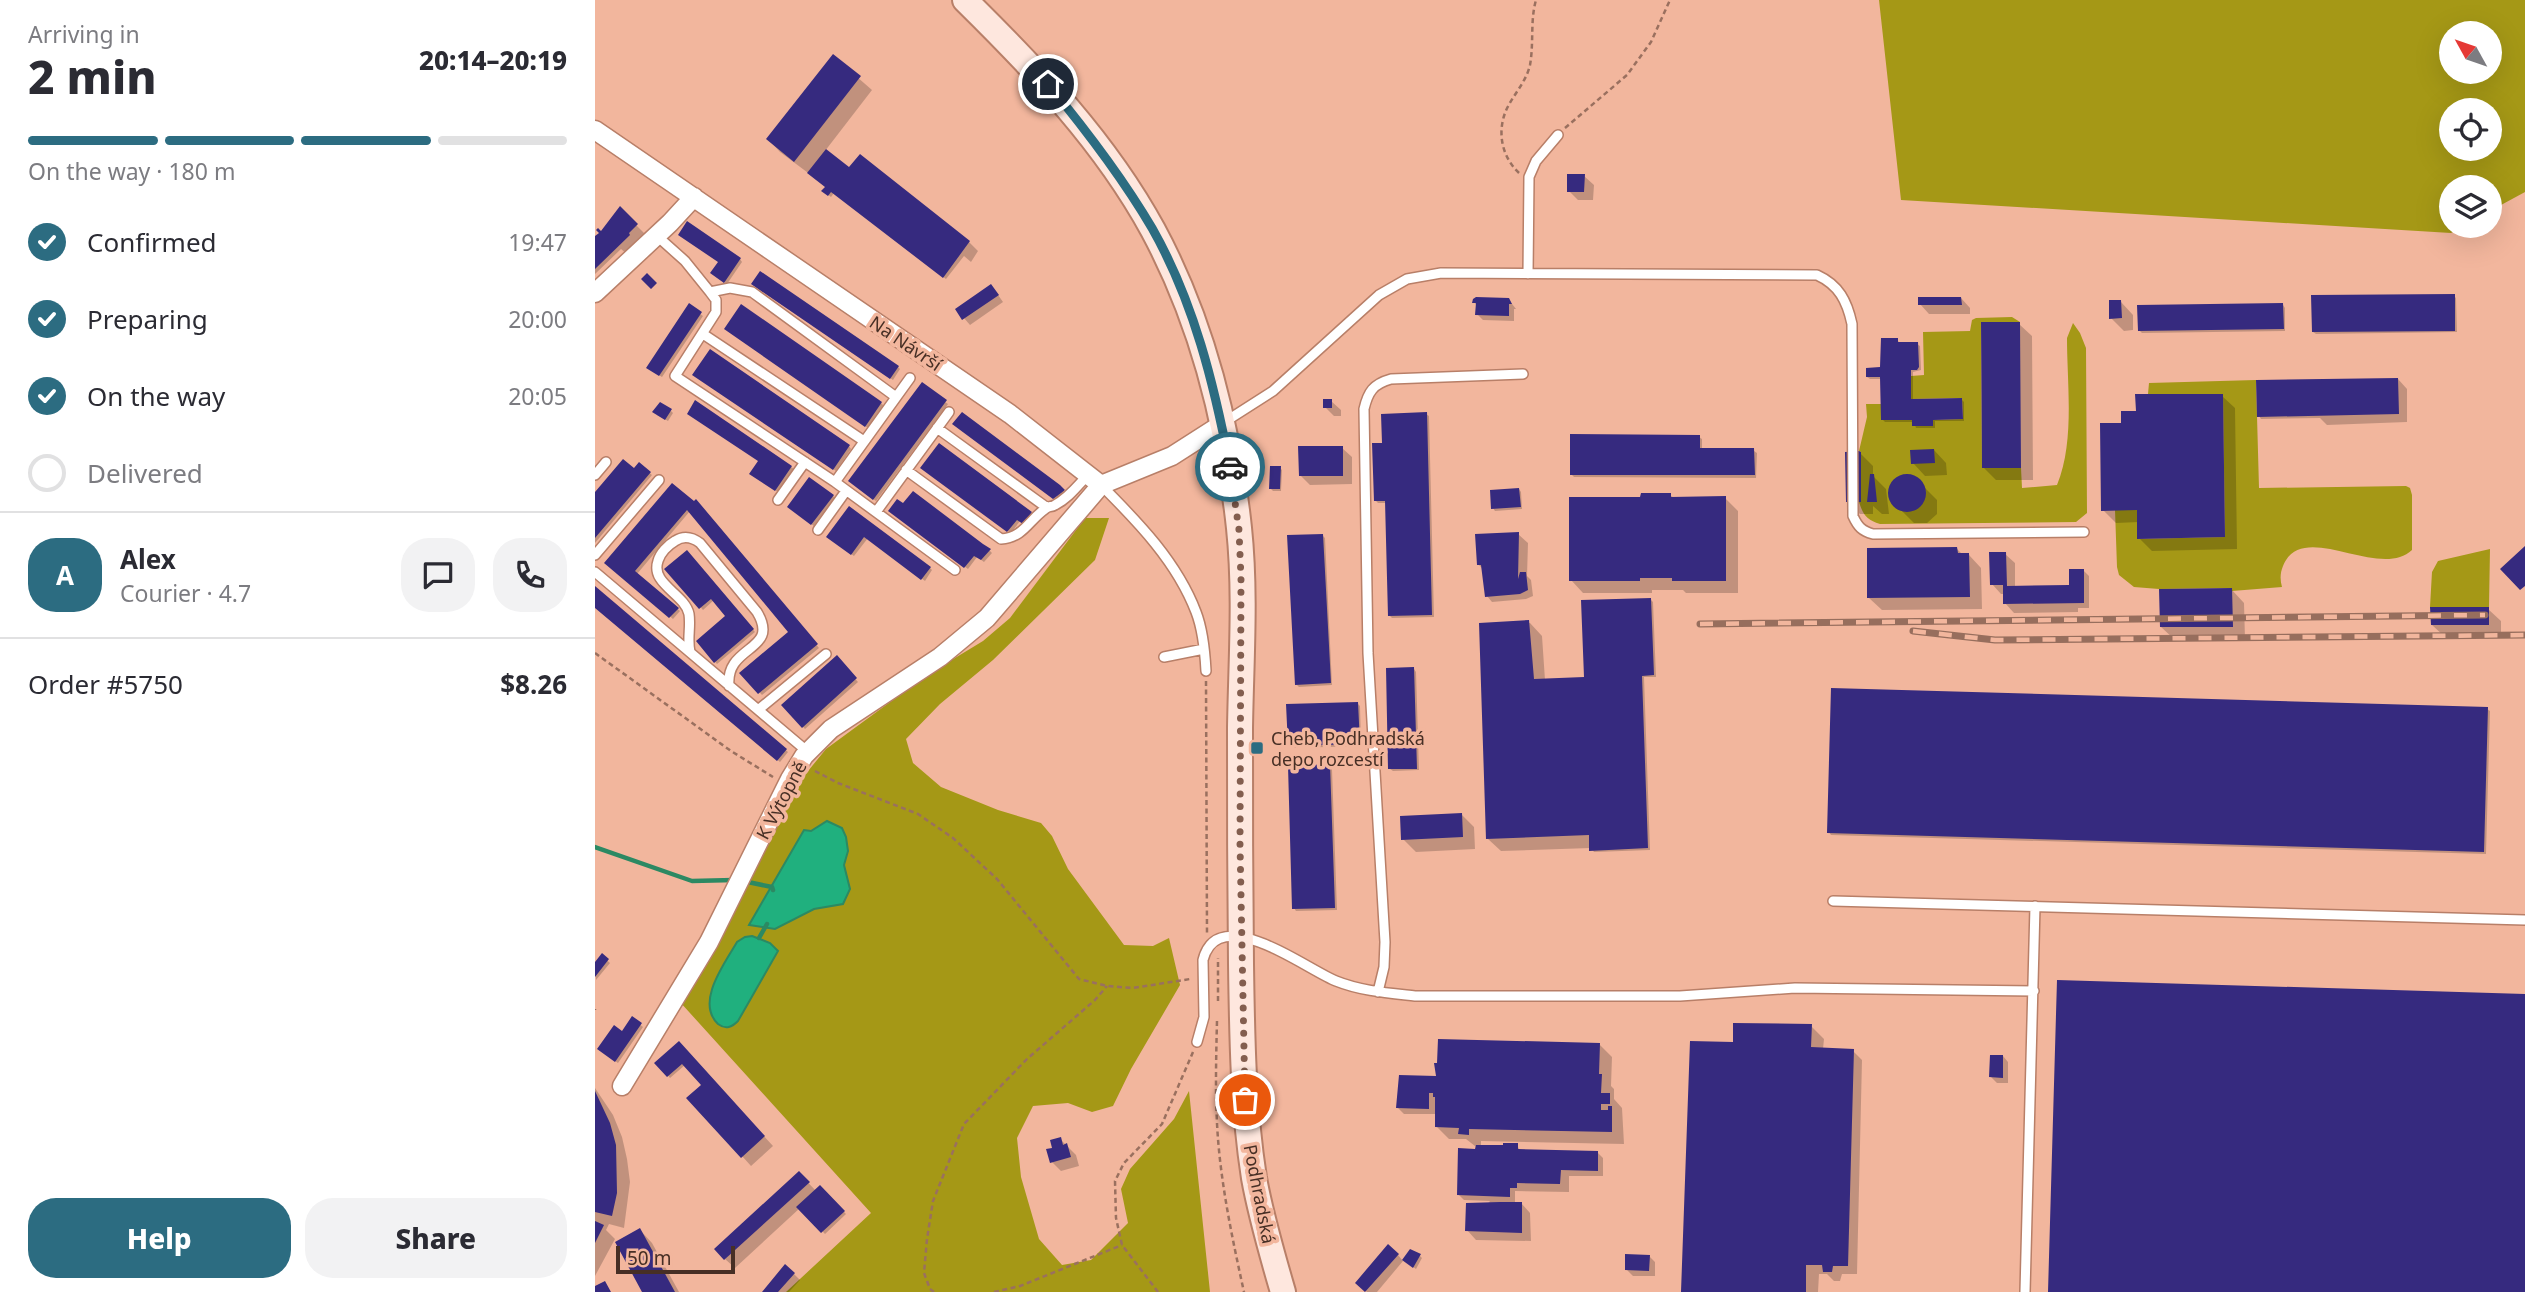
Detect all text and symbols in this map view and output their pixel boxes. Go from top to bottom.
text: Arriving in [28,18,140,50]
north arrow [2439,21,2503,84]
map controls [2439,21,2502,238]
text: 20:14–20:19 [419,42,567,78]
text: 2 min [28,45,157,107]
pin [1018,54,1078,114]
icon: home [1029,65,1067,103]
button: locate [2439,98,2502,161]
text: On the way · 180 m [28,155,235,187]
button: layers [2439,175,2502,238]
icon: check [28,223,66,261]
text: Confirmed [87,224,217,260]
text: 19:47 [508,226,567,258]
icon: check [28,300,66,338]
text: Preparing [87,301,208,337]
text: 20:00 [508,303,567,335]
street label: Na Návrší [865,310,947,376]
icon: check [28,377,66,415]
text: On the way [87,378,225,414]
text: 20:05 [508,380,567,412]
courier [1195,432,1265,502]
icon: car [1211,448,1249,486]
text: Delivered [87,455,203,491]
button: chat [401,538,475,612]
button: phone [493,538,567,612]
text: Alex [120,541,176,577]
text: A [56,557,74,593]
text: Courier · 4.7 [120,577,251,609]
text: Order #5750 [28,666,183,702]
text: $8.26 [500,666,567,702]
place label: Cheb, Podhradská depo rozcestí [1271,726,1425,771]
marker: Cheb, Podhradská depo rozcestí [1249,740,1265,756]
street label: K Výtopně [750,757,812,843]
pin [1215,1070,1275,1130]
icon: bag [1226,1081,1264,1119]
street label: Podhradská [1239,1142,1281,1246]
button: Help [28,1198,291,1278]
button: Share [305,1198,567,1278]
scale bar [616,1243,735,1275]
text: 50 m [627,1245,671,1271]

